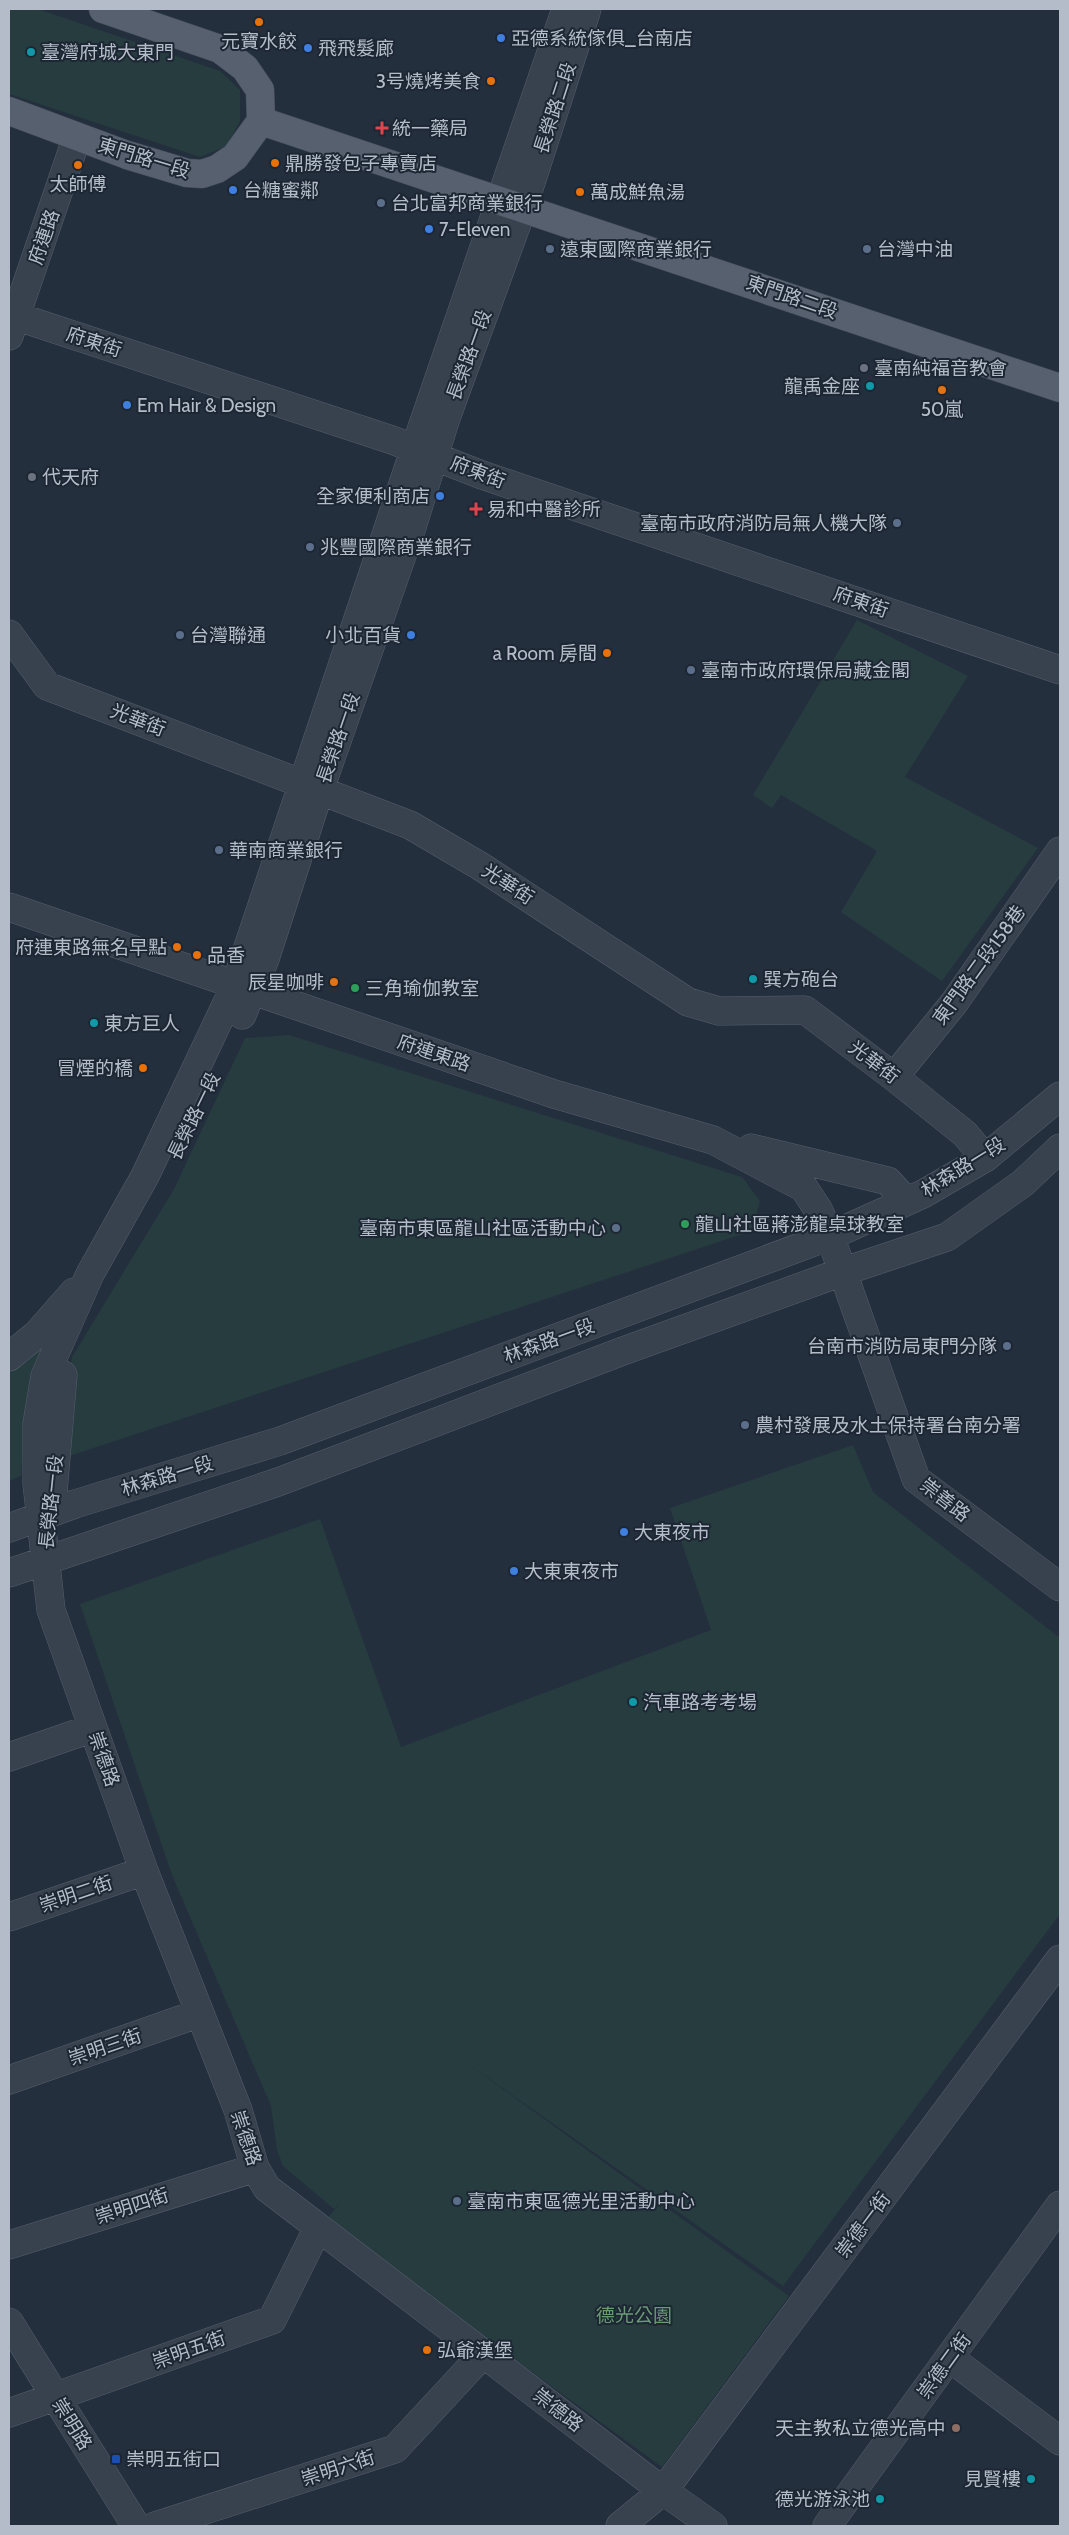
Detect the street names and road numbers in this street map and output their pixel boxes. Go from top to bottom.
street label: 長榮路二段 [529,59,581,157]
street label: 東門路一段 [95,133,193,183]
street label: 府連路 [24,206,64,268]
street label: 東門路二段 [743,271,841,323]
street label: 長榮路一段 [442,306,496,404]
street label: 府東街 [63,322,125,362]
street label: 府東街 [447,451,509,493]
street label: 府東街 [830,582,892,622]
street label: 長榮路一段 [312,689,364,787]
street label: 光華街 [107,699,169,741]
street label: 光華街 [478,859,538,909]
street label: 東門路二段158巷 [928,901,1030,1029]
street label: 府連東路 [394,1030,474,1076]
street label: 光華街 [844,1036,904,1088]
street label: 長榮路一段 [163,1068,225,1164]
street label: 林森路一段 [917,1132,1009,1202]
street label: 林森路一段 [500,1314,598,1368]
street label: 林森路一段 [118,1451,216,1501]
street label: 長榮路一段 [35,1454,67,1550]
street label: 崇善路 [915,1473,975,1527]
street label: 崇德路 [84,1728,124,1790]
street label: 崇明二街 [36,1871,116,1917]
street label: 崇明三街 [65,2024,145,2070]
street label: 崇德路 [226,2107,266,2169]
street label: 崇明四街 [92,2183,172,2229]
street label: 崇德一街 [831,2188,895,2262]
street label: 崇明五街 [149,2326,229,2374]
street label: 崇德二街 [912,2328,976,2404]
street label: 崇德路 [528,2383,588,2437]
street label: 崇明路 [47,2394,97,2454]
street label: 崇明六街 [298,2445,378,2491]

